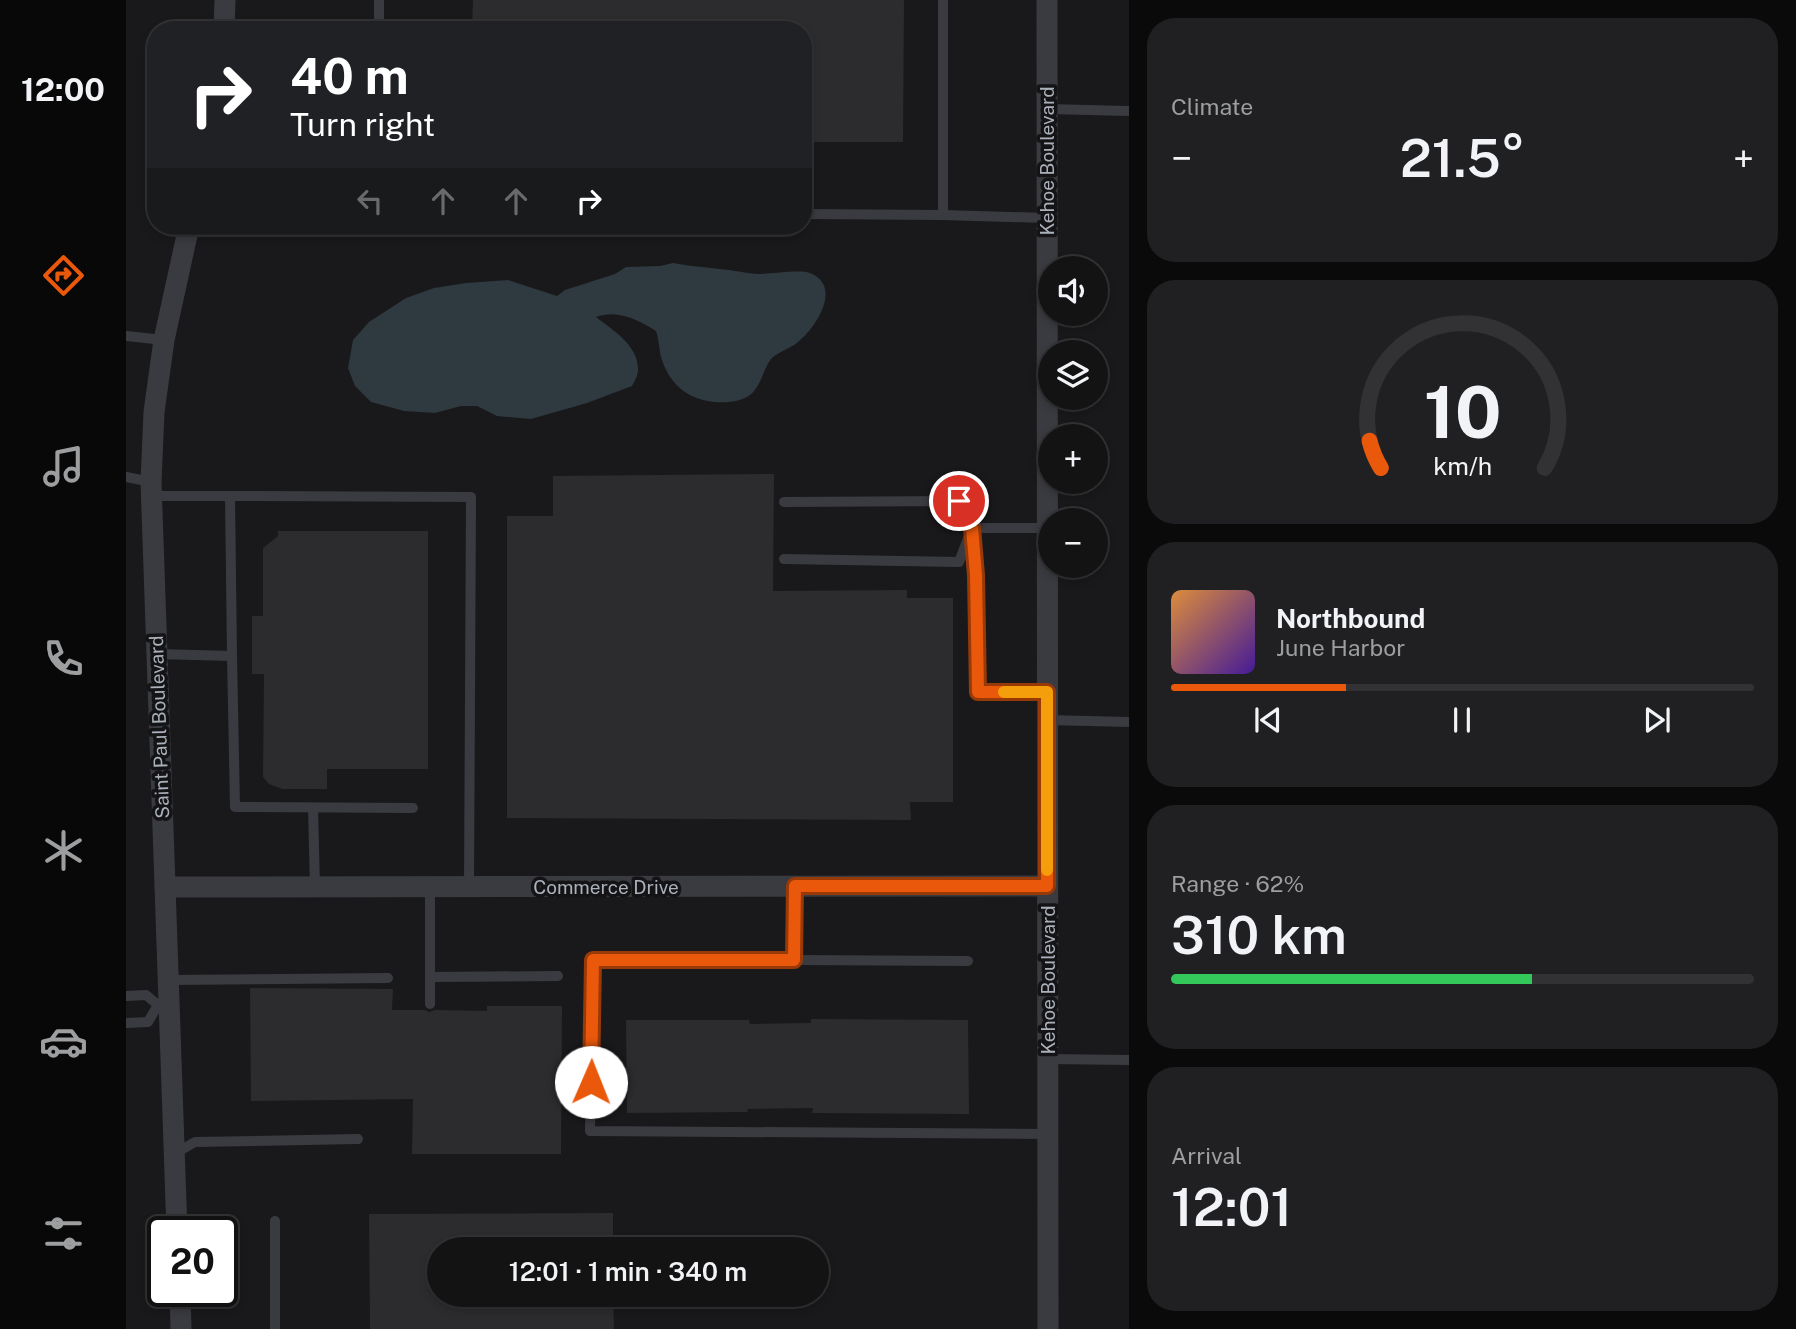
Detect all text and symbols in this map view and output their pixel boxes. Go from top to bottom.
text: 40 m [290,47,409,105]
icon: right [175,49,266,140]
text: 12:00 [21,71,105,108]
street label: Kehoe Boulevard [1036,86,1058,236]
text: Climate [1171,93,1253,120]
text: Turn right [290,106,435,143]
text: 21.5° [1400,128,1525,189]
text: − [1171,136,1192,181]
text: + [1733,136,1754,181]
icon: left [351,182,389,220]
icon: ahead [424,182,462,220]
icon: ahead [497,182,535,220]
icon: right [570,182,608,220]
icon: directions [39,251,88,300]
map controls [1038,256,1108,578]
button: sound [1038,256,1108,326]
button: layers [1038,340,1108,410]
text: 10 [1423,370,1502,455]
button: + [1038,424,1108,494]
icon: music [39,442,88,491]
text: km/h [1433,451,1492,481]
pin [929,471,989,531]
icon: arrive [940,482,978,520]
button: − [1038,508,1108,578]
text: Northbound [1276,603,1425,634]
icon: phone [39,634,88,683]
text: June Harbor [1276,634,1405,661]
street label: Saint Paul Boulevard [145,635,173,819]
icon: previous [1249,701,1287,739]
icon: pause [1443,701,1481,739]
icon: next [1638,701,1676,739]
icon: climate [39,826,88,875]
text: Range · 62% [1171,870,1304,897]
street label: Commerce Drive [533,876,679,898]
street label: Kehoe Boulevard [1037,905,1059,1055]
text: 310 km [1171,905,1347,966]
icon: car [39,1017,88,1066]
position arrow [554,1045,628,1119]
text: Arrival [1171,1142,1242,1169]
text: 12:01 [1171,1177,1292,1238]
icon: filters [39,1209,88,1258]
speed limit sign: 20 [147,1216,238,1307]
text: 12:01 · 1 min · 340 m [509,1256,747,1287]

